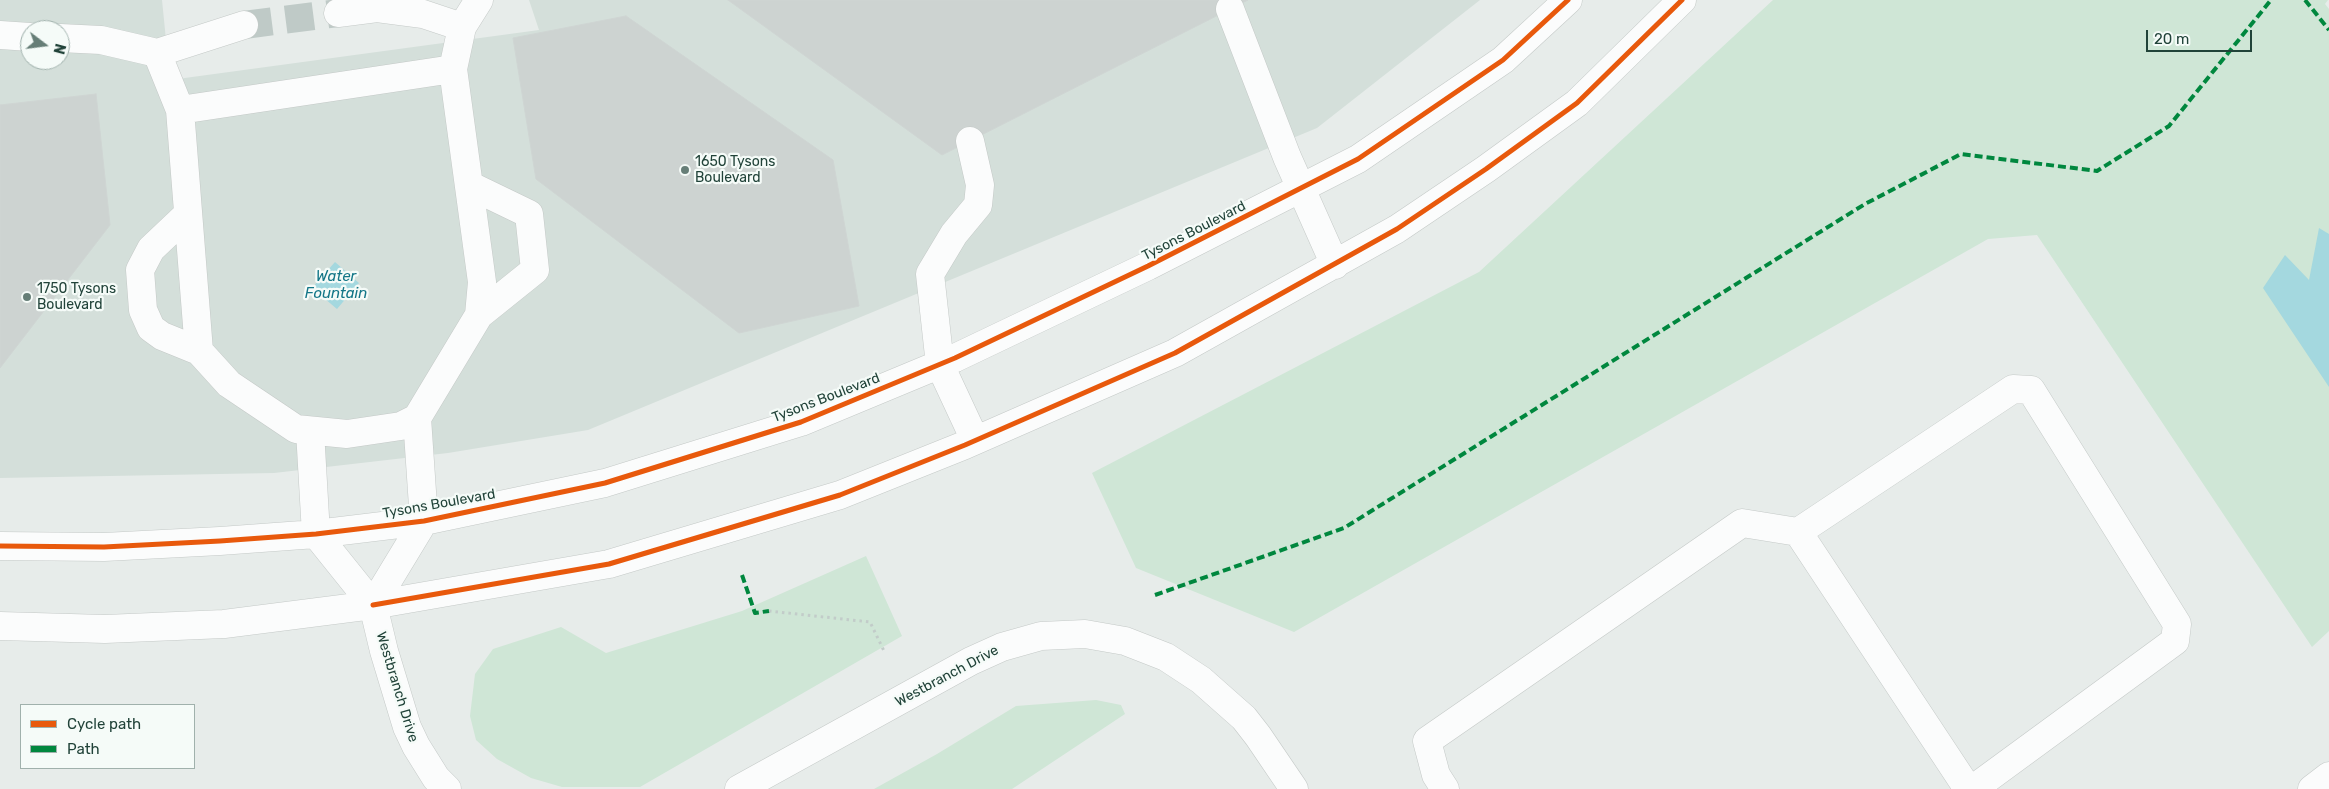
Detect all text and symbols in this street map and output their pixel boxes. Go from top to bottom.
north arrow [20,20,70,70]
scale bar [2149,20,2255,52]
text: 20 m [2154,30,2189,48]
text: N [49,42,69,56]
place label: 1650 Tysons Boulevard [695,154,775,186]
marker: 1650 Tysons Boulevard [679,164,691,176]
street label: Tysons Boulevard [1139,198,1249,264]
water label: Water Fountain [305,268,367,303]
place label: 1750 Tysons Boulevard [37,281,116,314]
marker: 1750 Tysons Boulevard [21,291,33,303]
street label: Tysons Boulevard [770,370,882,426]
street label: Tysons Boulevard [381,486,497,522]
street label: Westbranch Drive [372,630,422,744]
street label: Westbranch Drive [893,642,1001,710]
legend [20,704,195,769]
text: Cycle path [67,715,141,733]
text: Path [67,740,100,758]

